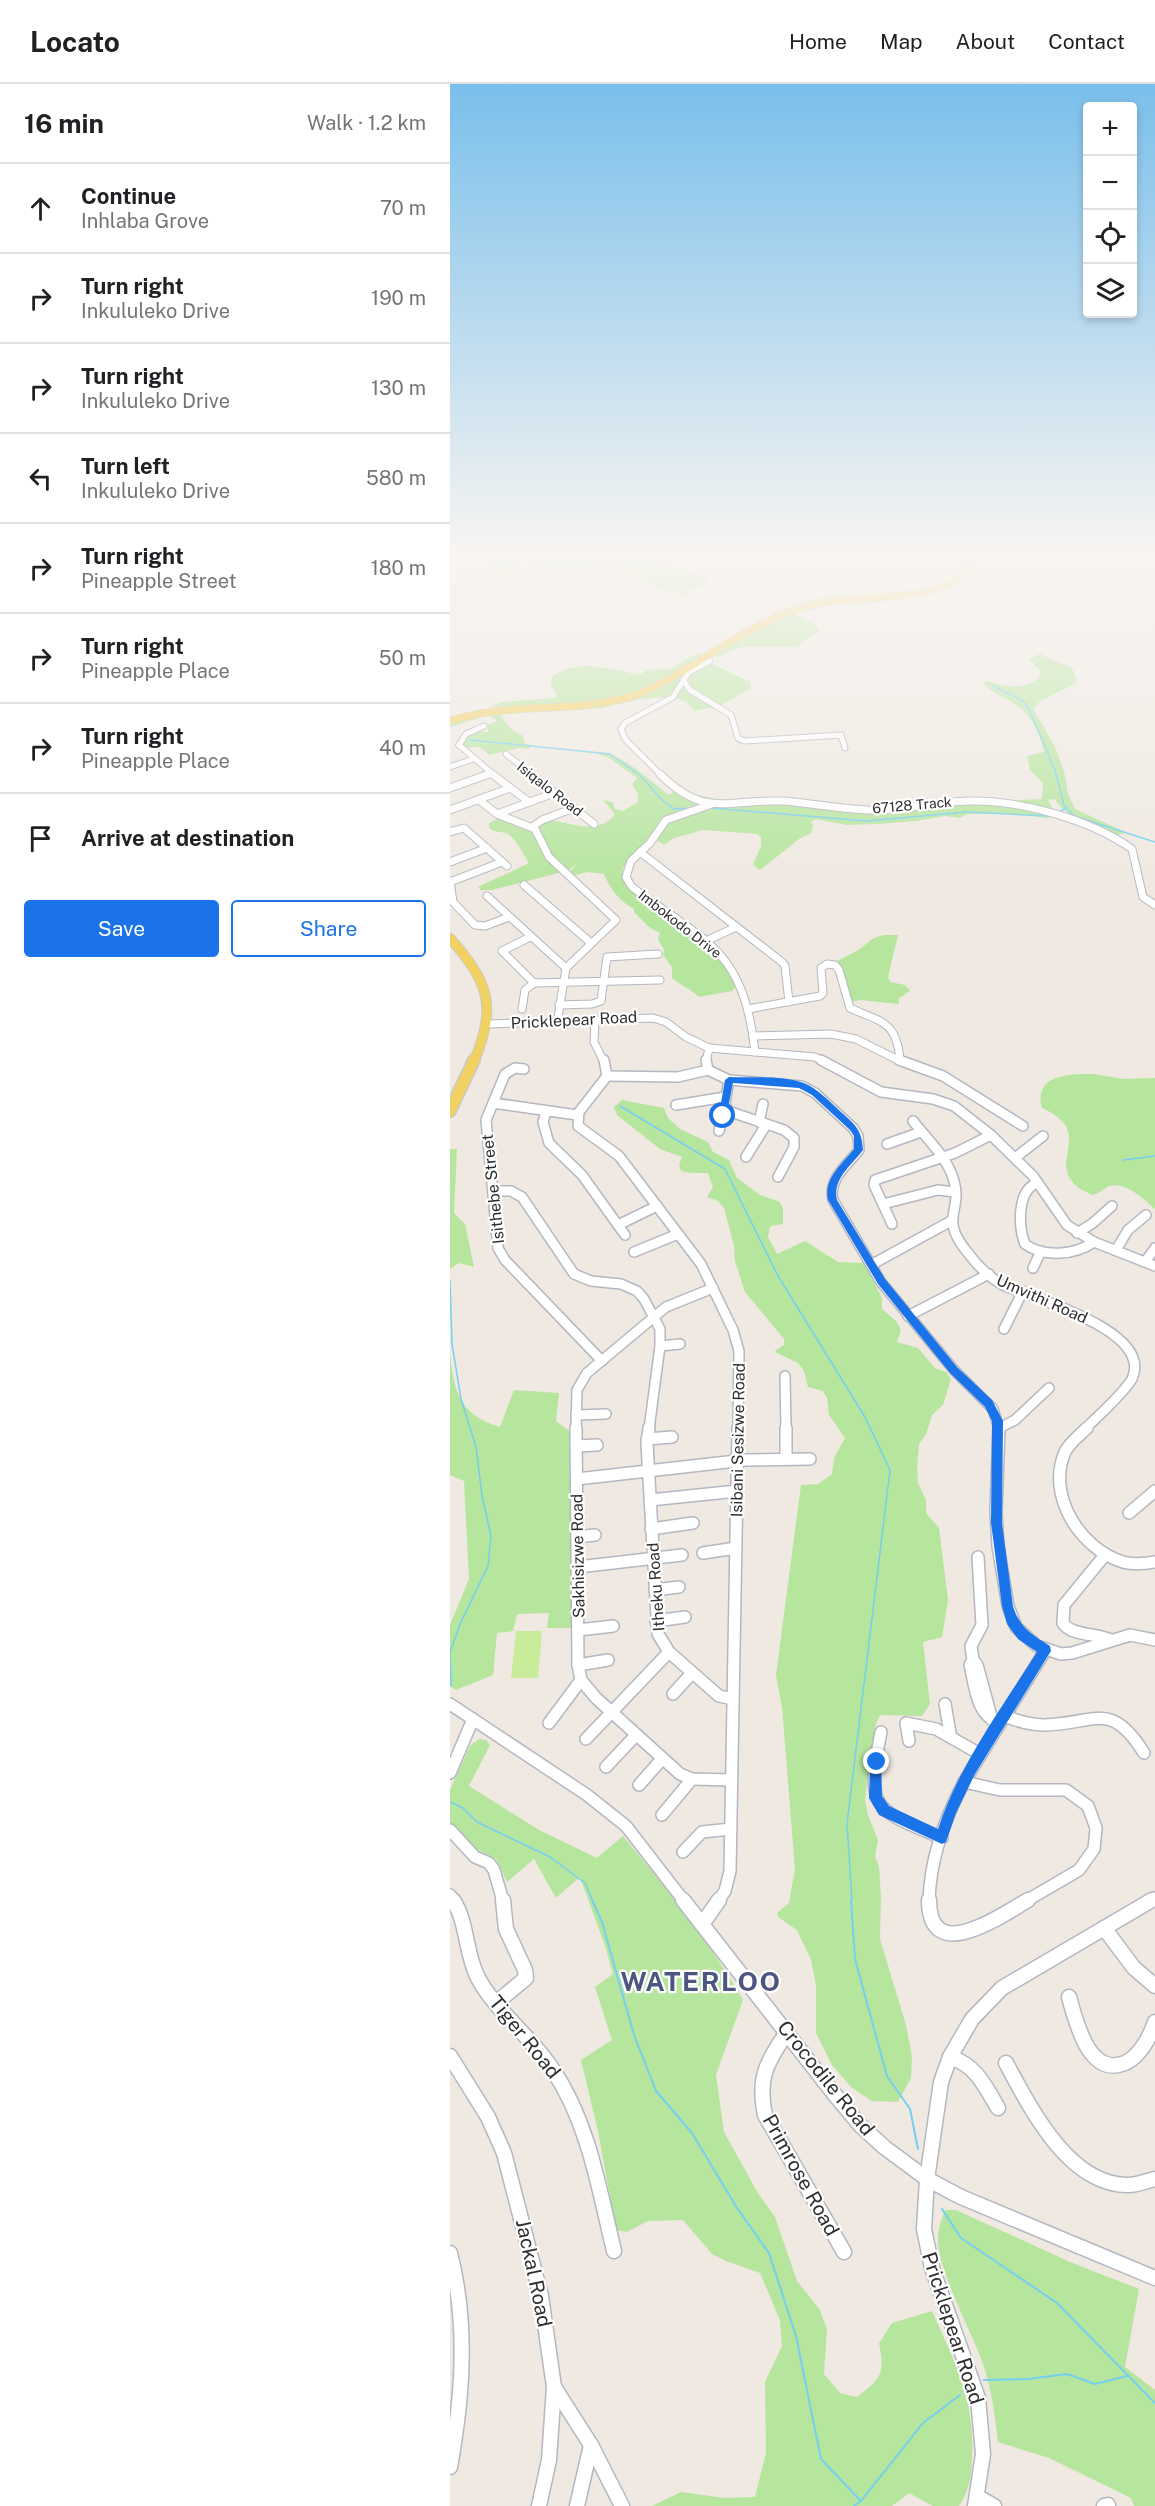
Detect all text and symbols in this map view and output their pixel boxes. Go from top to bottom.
text: Locato [30,25,120,58]
text: Home [789,29,847,54]
text: Map [880,29,923,54]
text: About [956,29,1015,54]
text: Contact [1048,29,1125,54]
map controls [1083,102,1137,318]
button: + [1083,102,1137,156]
text: 16 min [24,108,104,139]
text: Walk · 1.2 km [307,111,426,135]
button: − [1083,156,1137,210]
text: Continue [81,183,176,209]
icon: ahead [24,192,57,225]
text: 70 m [380,196,426,220]
text: Inhlaba Grove [81,209,209,233]
button: locate [1083,210,1137,264]
button: layers [1083,264,1137,318]
text: Turn right [81,273,184,299]
icon: right [24,282,57,315]
text: 190 m [371,286,426,310]
text: Inkululeko Drive [81,299,230,323]
text: Turn right [81,363,184,389]
icon: right [24,372,57,405]
text: 130 m [371,376,426,400]
text: Inkululeko Drive [81,389,230,413]
text: Turn left [81,453,170,479]
icon: left [24,462,57,495]
text: 580 m [366,466,426,490]
text: Inkululeko Drive [81,479,230,503]
text: Turn right [81,543,184,569]
icon: right [24,552,57,585]
text: 180 m [371,556,426,580]
text: Pineapple Street [81,569,236,593]
text: Turn right [81,633,184,659]
icon: right [24,642,57,675]
text: 50 m [379,646,426,670]
text: Pineapple Place [81,659,230,683]
text: Turn right [81,723,184,749]
icon: right [24,732,57,765]
text: 40 m [379,736,426,760]
text: Pineapple Place [81,749,230,773]
street label: Isiqalo Road [514,758,586,820]
street label: 67128 Track [872,794,953,816]
icon: arrive [24,822,57,855]
text: Arrive at destination [81,825,294,851]
street label: Imbokodo Drive [635,887,725,961]
button: Save [24,900,219,957]
button: Share [231,900,426,957]
street label: Pricklepear Road [510,1007,638,1033]
route start [709,1102,735,1128]
street label: Isithebe Street [478,1133,508,1245]
street label: Umvithi Road [993,1270,1091,1328]
street label: Isibani Sesizwe Road [727,1363,749,1517]
street label: Sakhisizwe Road [567,1494,589,1618]
street label: Itheku Road [643,1542,669,1632]
route end [863,1748,889,1774]
district label: WATERLOO [620,1965,782,1997]
street label: Tiger Road [484,1990,566,2084]
street label: Crocodile Road [772,2016,880,2140]
street label: Primrose Road [758,2110,844,2240]
street label: Jackal Road [511,2217,557,2329]
street label: Pricklepear Road [917,2249,989,2407]

